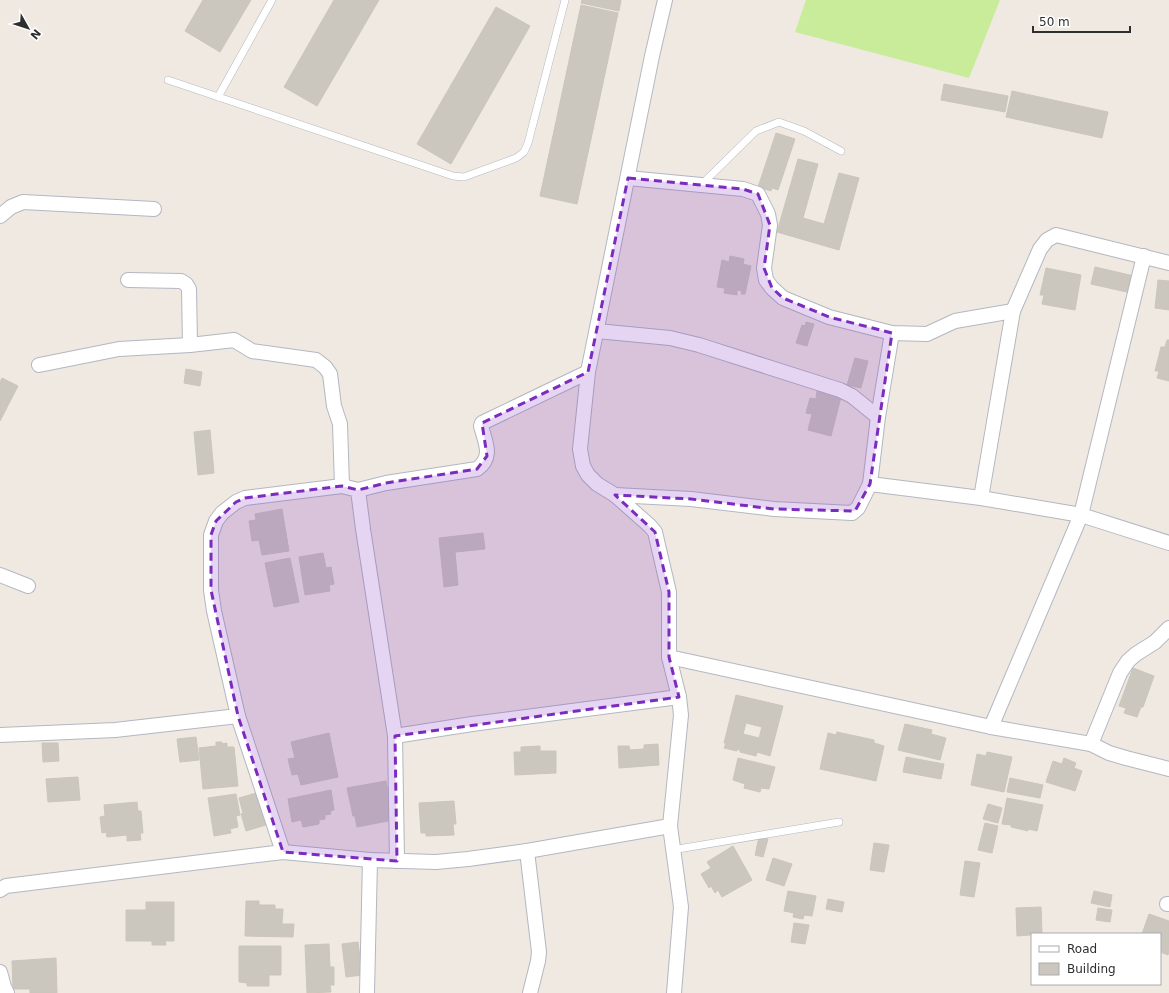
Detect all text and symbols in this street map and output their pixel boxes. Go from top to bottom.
north arrow [8,8,48,48]
scale bar [1033,8,1130,34]
text: 50 m [1039,15,1070,29]
text: N [27,26,43,42]
legend [1031,933,1161,985]
text: Road [1067,942,1097,956]
text: Building [1067,962,1116,976]

